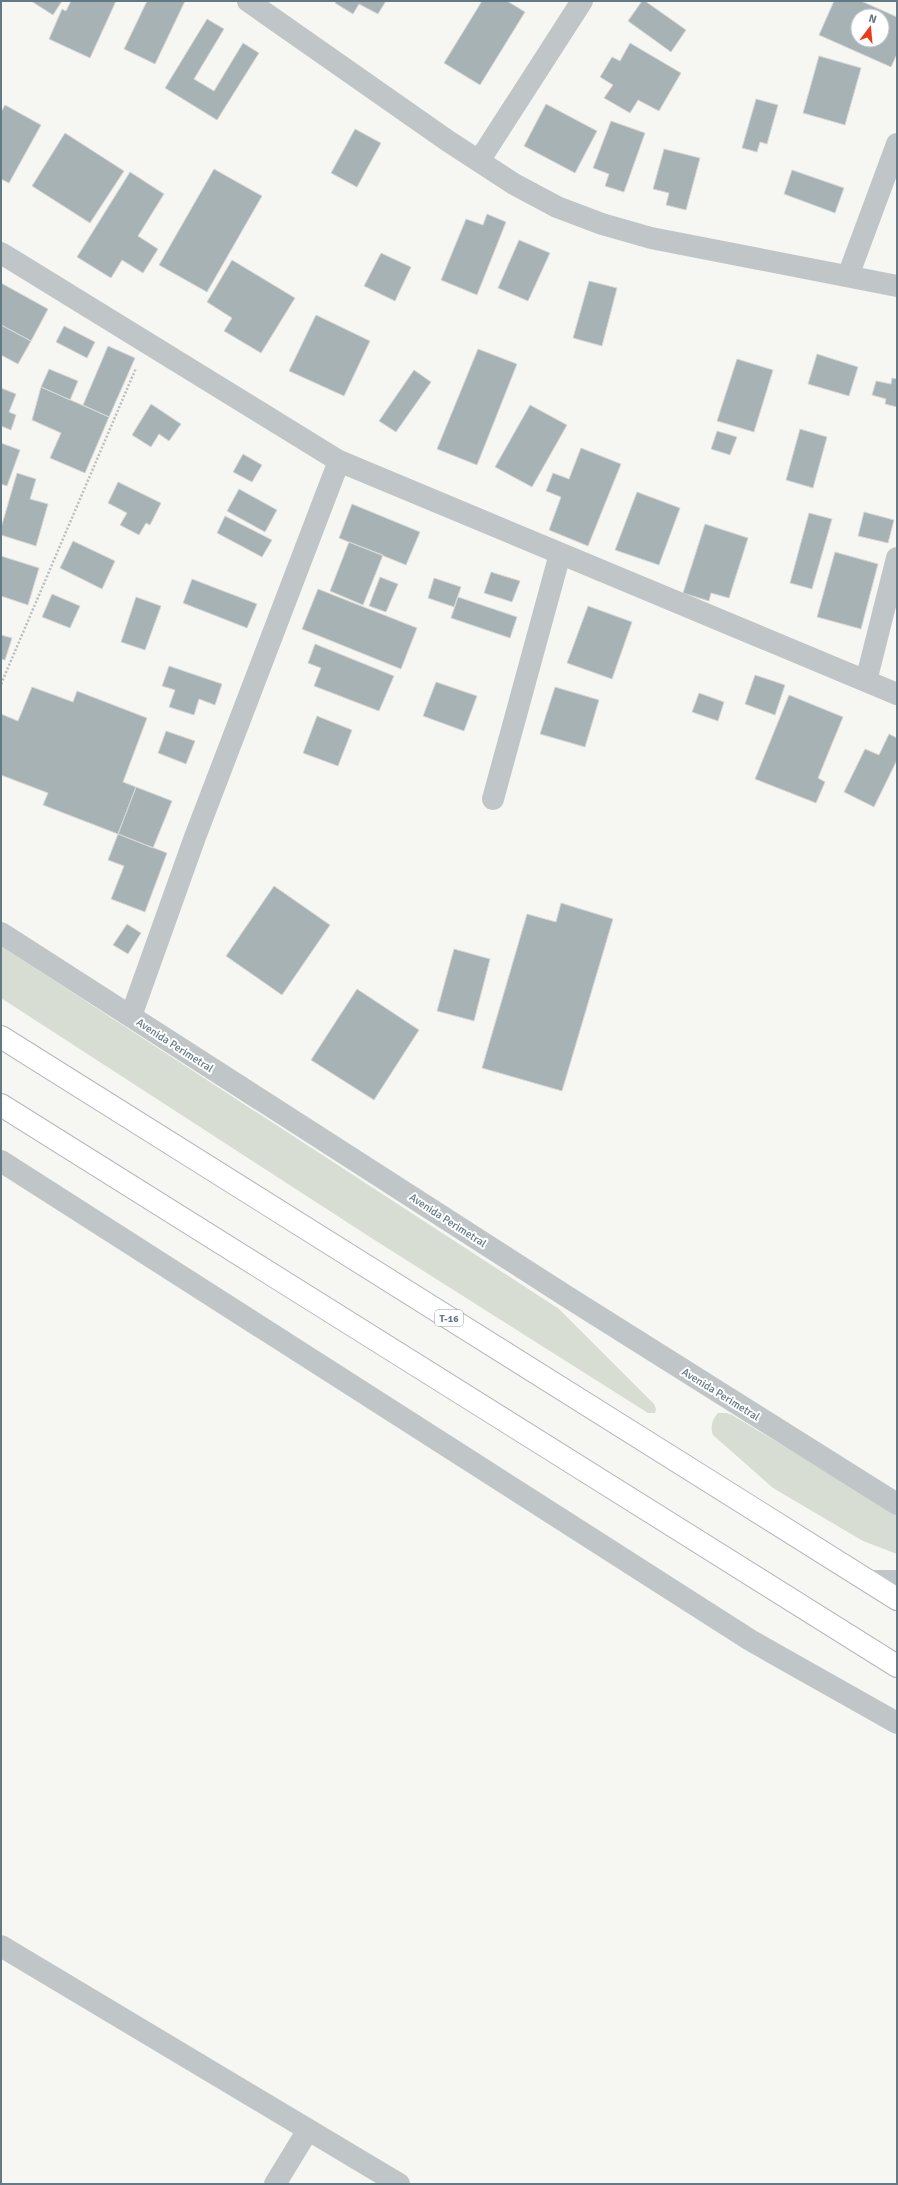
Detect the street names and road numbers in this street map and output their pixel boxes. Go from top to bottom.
street label: Avenida Perimetral [134,1016,216,1075]
street label: Avenida Perimetral [407,1191,489,1250]
road number: T-16 [435,1310,463,1326]
street label: Avenida Perimetral [679,1365,762,1424]

